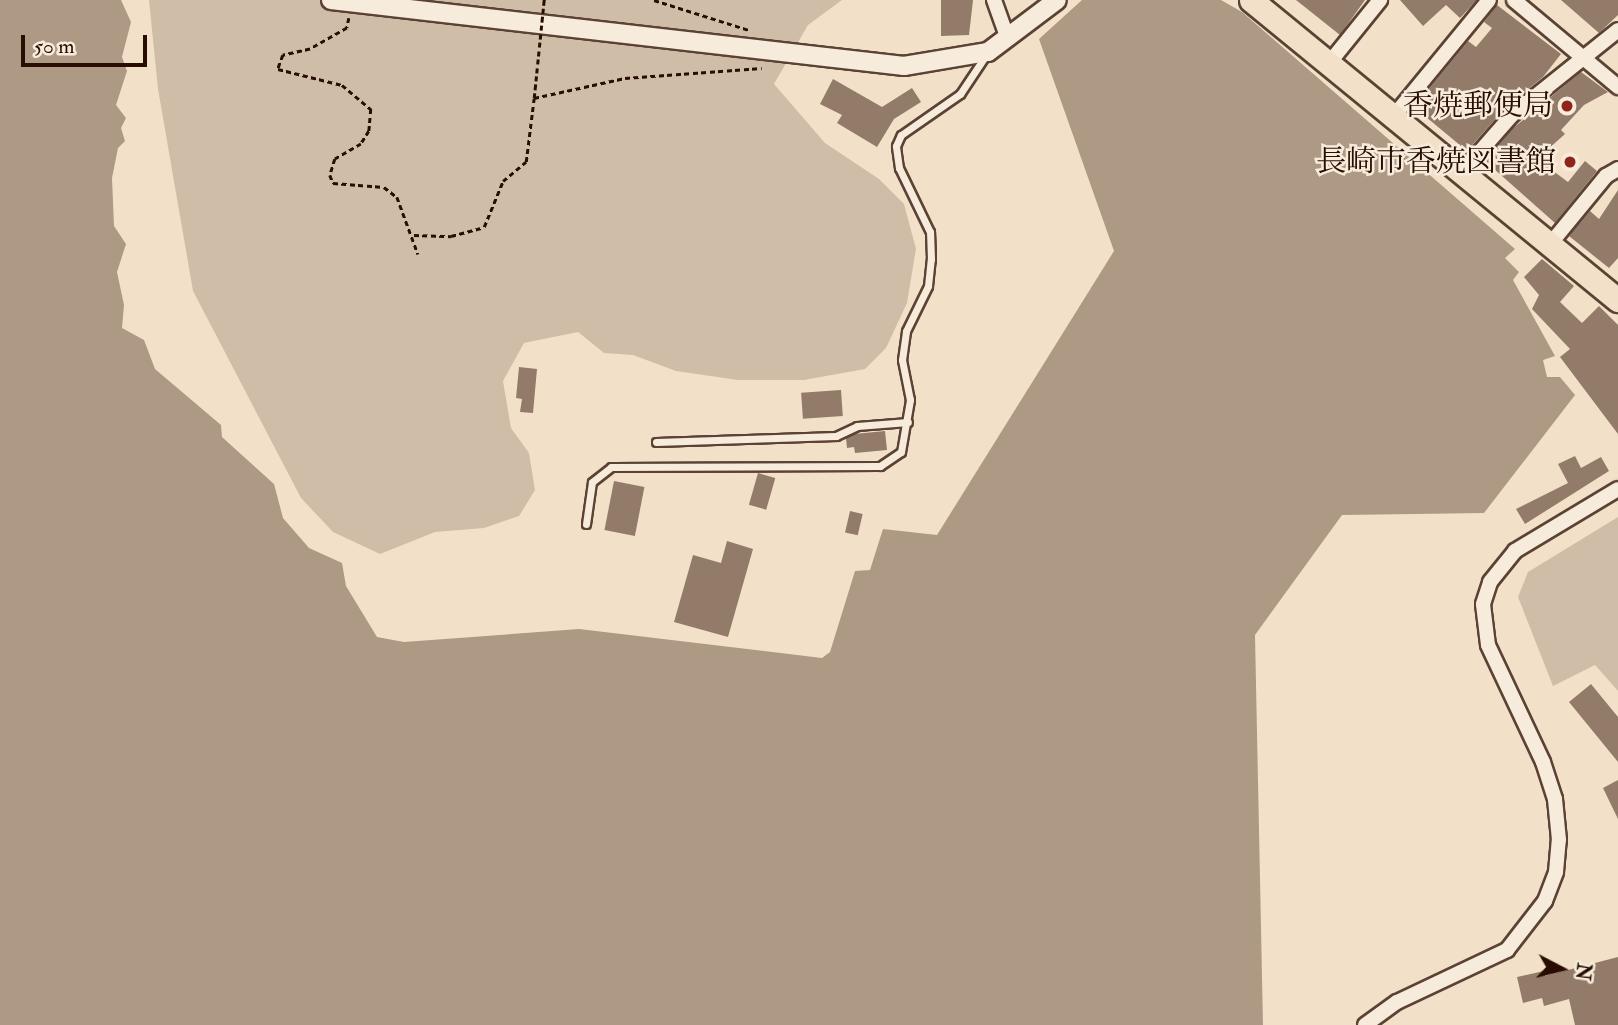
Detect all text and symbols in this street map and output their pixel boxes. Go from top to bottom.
scale bar [24,21,150,65]
text: 50 m [34,33,75,60]
place label: 香焼郵便局 [1403,88,1553,124]
marker: 香焼郵便局 [1559,98,1575,114]
place label: 長崎市香焼図書館 [1316,144,1556,180]
marker: 長崎市香焼図書館 [1562,154,1578,170]
north arrow [1527,934,1597,1004]
text: N [1570,962,1596,981]

